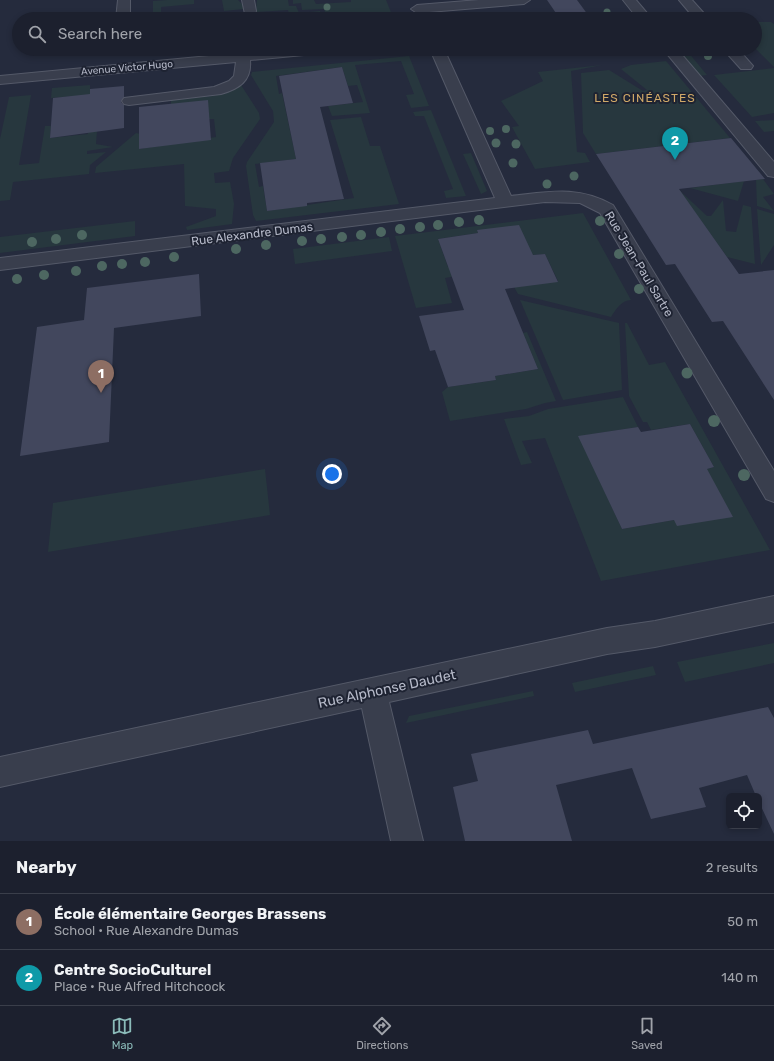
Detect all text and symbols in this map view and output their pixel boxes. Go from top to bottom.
search box [12,12,762,56]
icon: search [26,23,48,45]
text: Search here [58,25,142,43]
street label: Avenue Victor Hugo [81,58,174,78]
district label: LES CINÉASTES [594,91,696,105]
pin: 2 [662,127,688,160]
street label: Rue Jean-Paul Sartre [602,209,676,319]
street label: Rue Alexandre Dumas [190,220,314,248]
pin: 1 [88,360,114,393]
your location [322,464,342,484]
street label: Rue Alphonse Daudet [317,666,458,712]
map controls [726,793,762,829]
button: locate [726,793,762,829]
text: Nearby [16,857,77,877]
text: 2 results [706,860,758,875]
text: École élémentaire Georges Brassens [54,905,326,923]
text: 1 [26,914,32,929]
text: 50 m [727,914,758,929]
text: School · Rue Alexandre Dumas [54,923,239,938]
text: Centre SocioCulturel [54,961,211,979]
text: 2 [25,970,33,985]
text: 140 m [721,970,758,985]
text: Place · Rue Alfred Hitchcock [54,979,225,994]
tab: Map [111,1015,133,1052]
tab: Directions [356,1015,408,1052]
tab: Saved [631,1015,663,1052]

